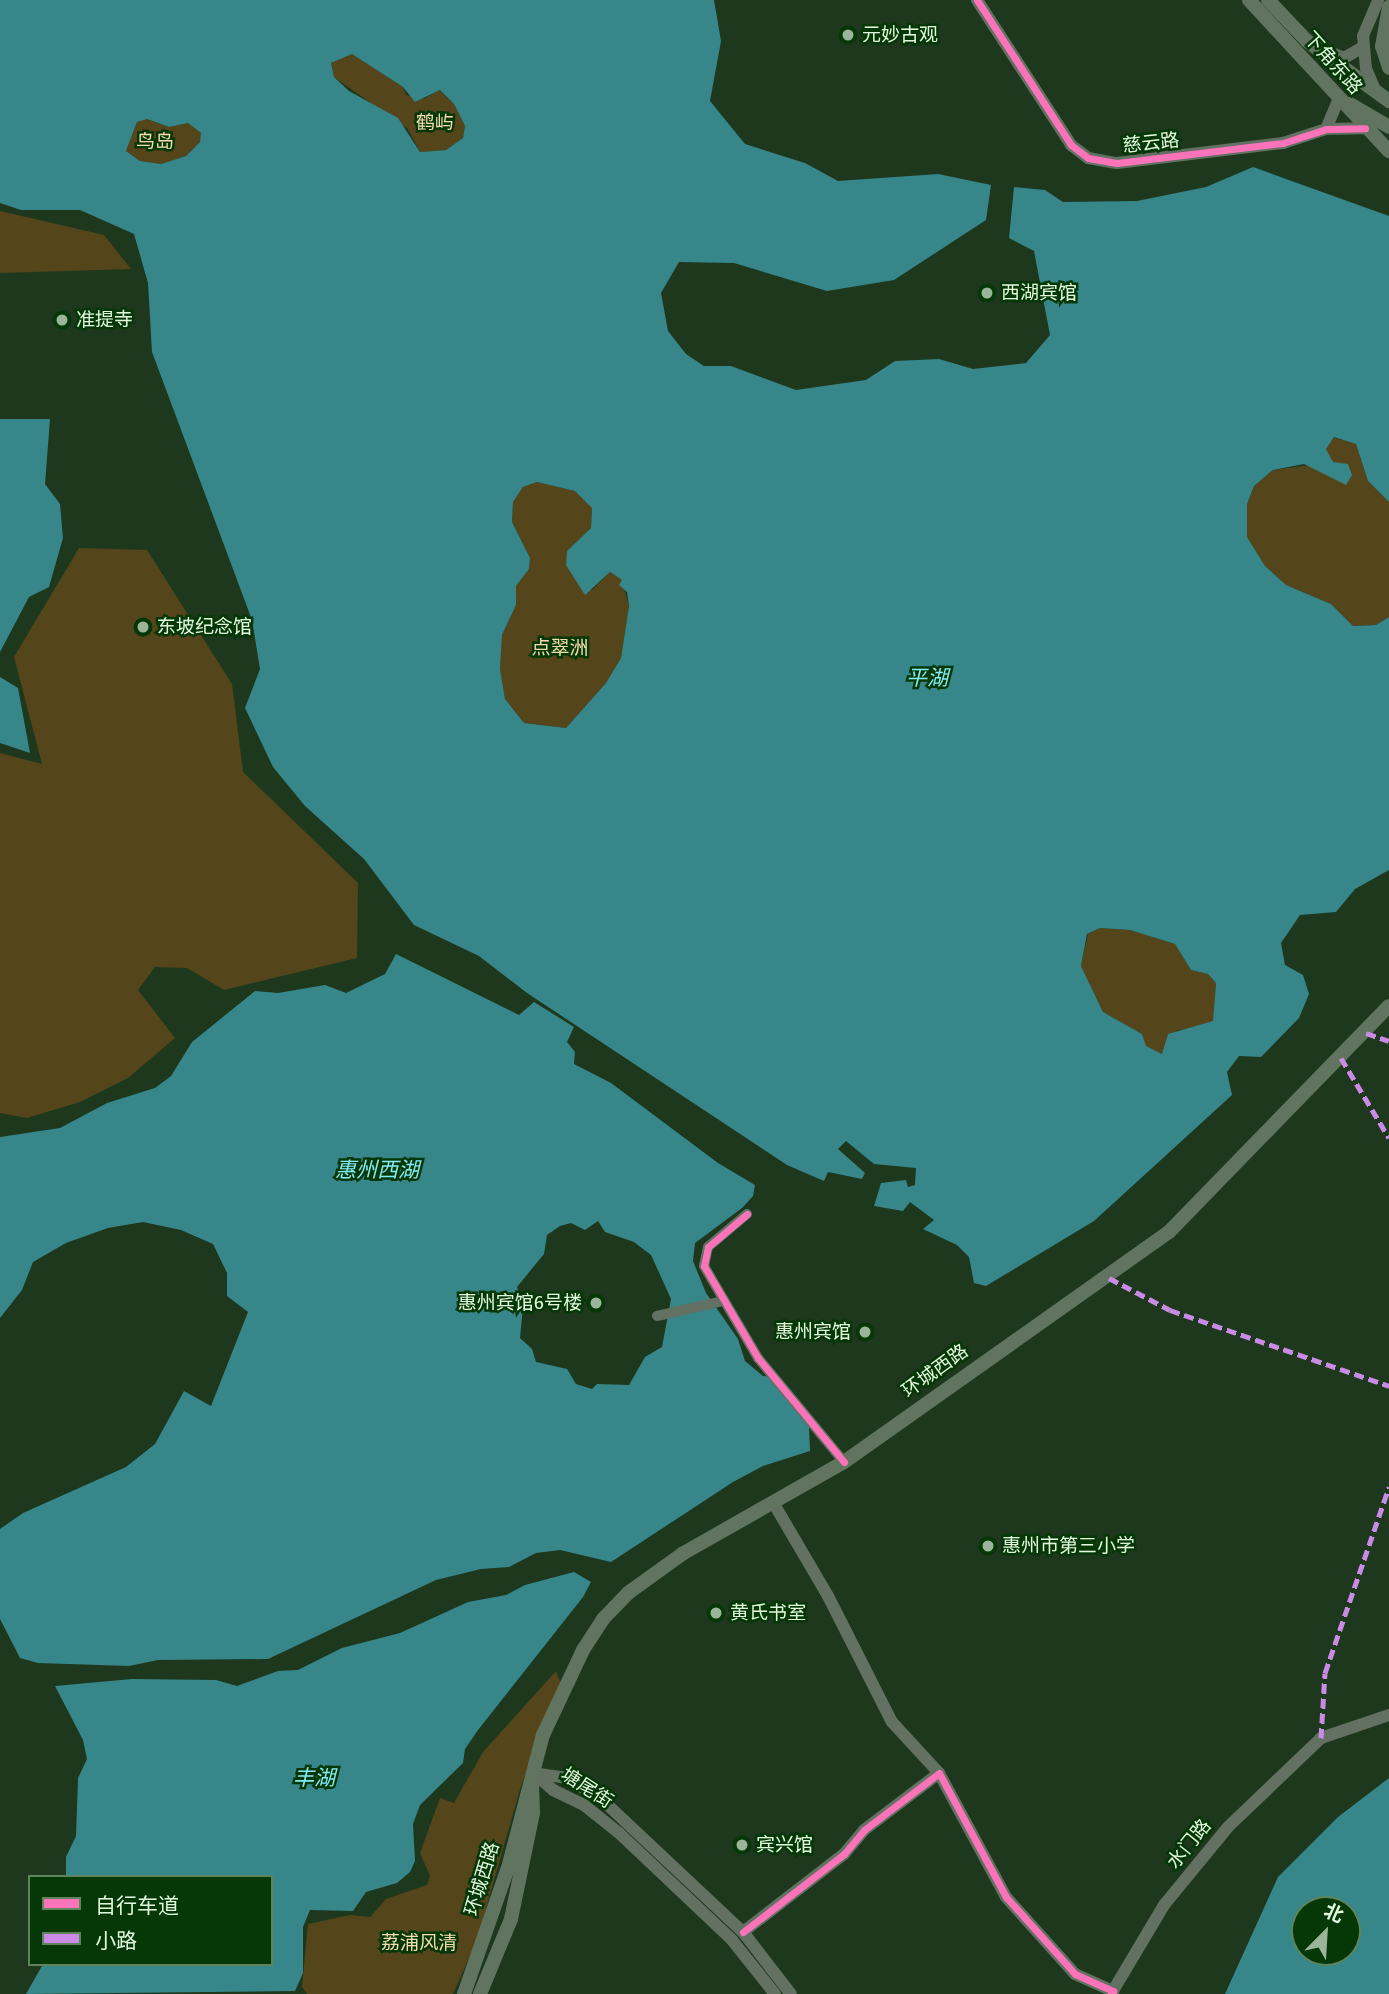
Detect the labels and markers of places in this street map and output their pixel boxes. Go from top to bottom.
place label: 元妙古观 [862,24,938,46]
marker: 元妙古观 [840,27,856,43]
place label: 西湖宾馆 [1001,282,1077,304]
marker: 西湖宾馆 [979,285,995,301]
place label: 准提寺 [76,309,133,331]
marker: 准提寺 [54,312,70,328]
place label: 东坡纪念馆 [157,616,252,638]
marker: 东坡纪念馆 [135,619,151,635]
place label: 惠州宾馆6号楼 [458,1292,582,1314]
marker: 惠州宾馆6号楼 [588,1295,604,1311]
place label: 惠州宾馆 [775,1321,851,1343]
marker: 惠州宾馆 [857,1324,873,1340]
place label: 惠州市第三小学 [1002,1535,1135,1557]
marker: 惠州市第三小学 [980,1538,996,1554]
place label: 黄氏书室 [730,1602,806,1624]
marker: 黄氏书室 [708,1605,724,1621]
place label: 宾兴馆 [756,1834,813,1856]
marker: 宾兴馆 [734,1837,750,1853]

